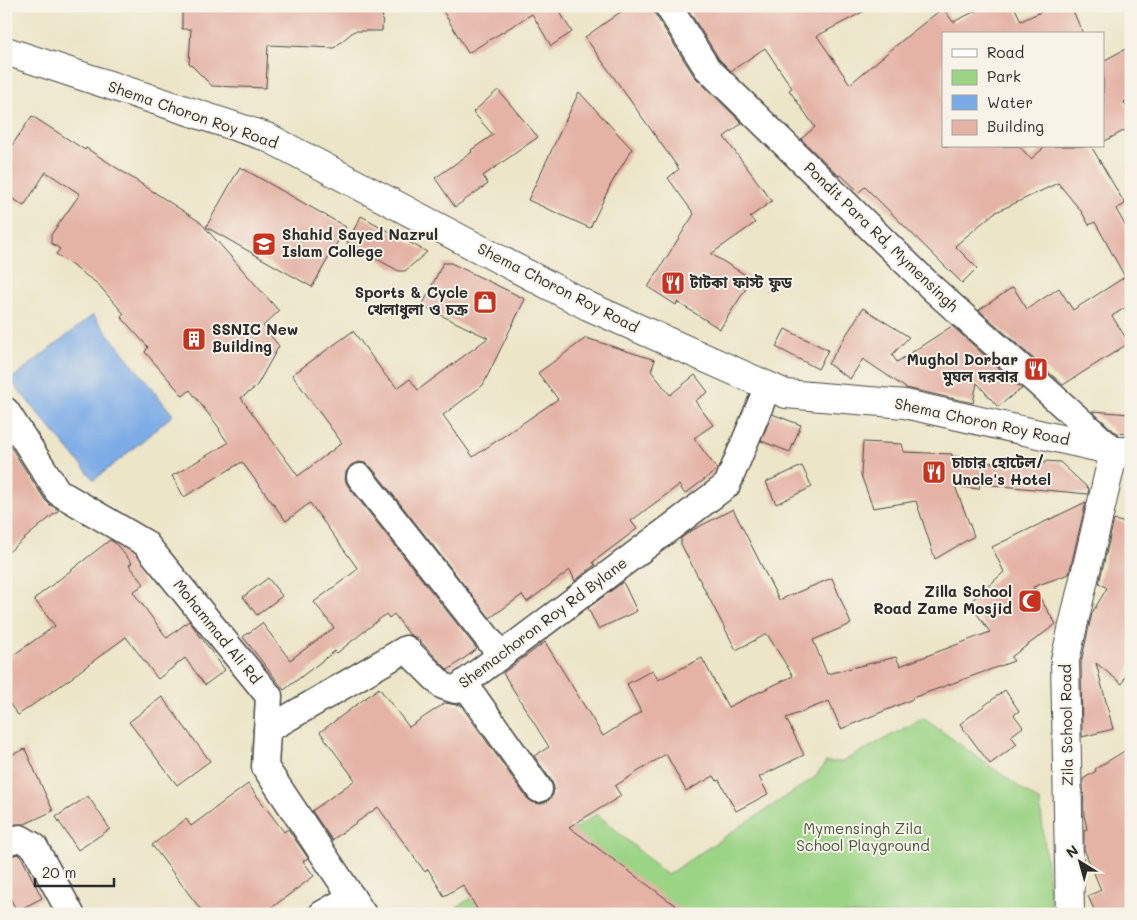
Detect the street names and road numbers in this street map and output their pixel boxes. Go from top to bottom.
street label: Shema Choron Roy Road [106,76,281,153]
street label: Pondit Para Rd, Mymensingh [800,157,963,315]
street label: Shema Choron Roy Road [474,238,642,337]
street label: Shema Choron Roy Road [893,393,1072,449]
street label: Shemachoron Roy Rd Bylane [454,552,631,692]
street label: Mohammad Ali Rd [169,575,266,688]
street label: Zila School Road [1055,664,1077,786]

